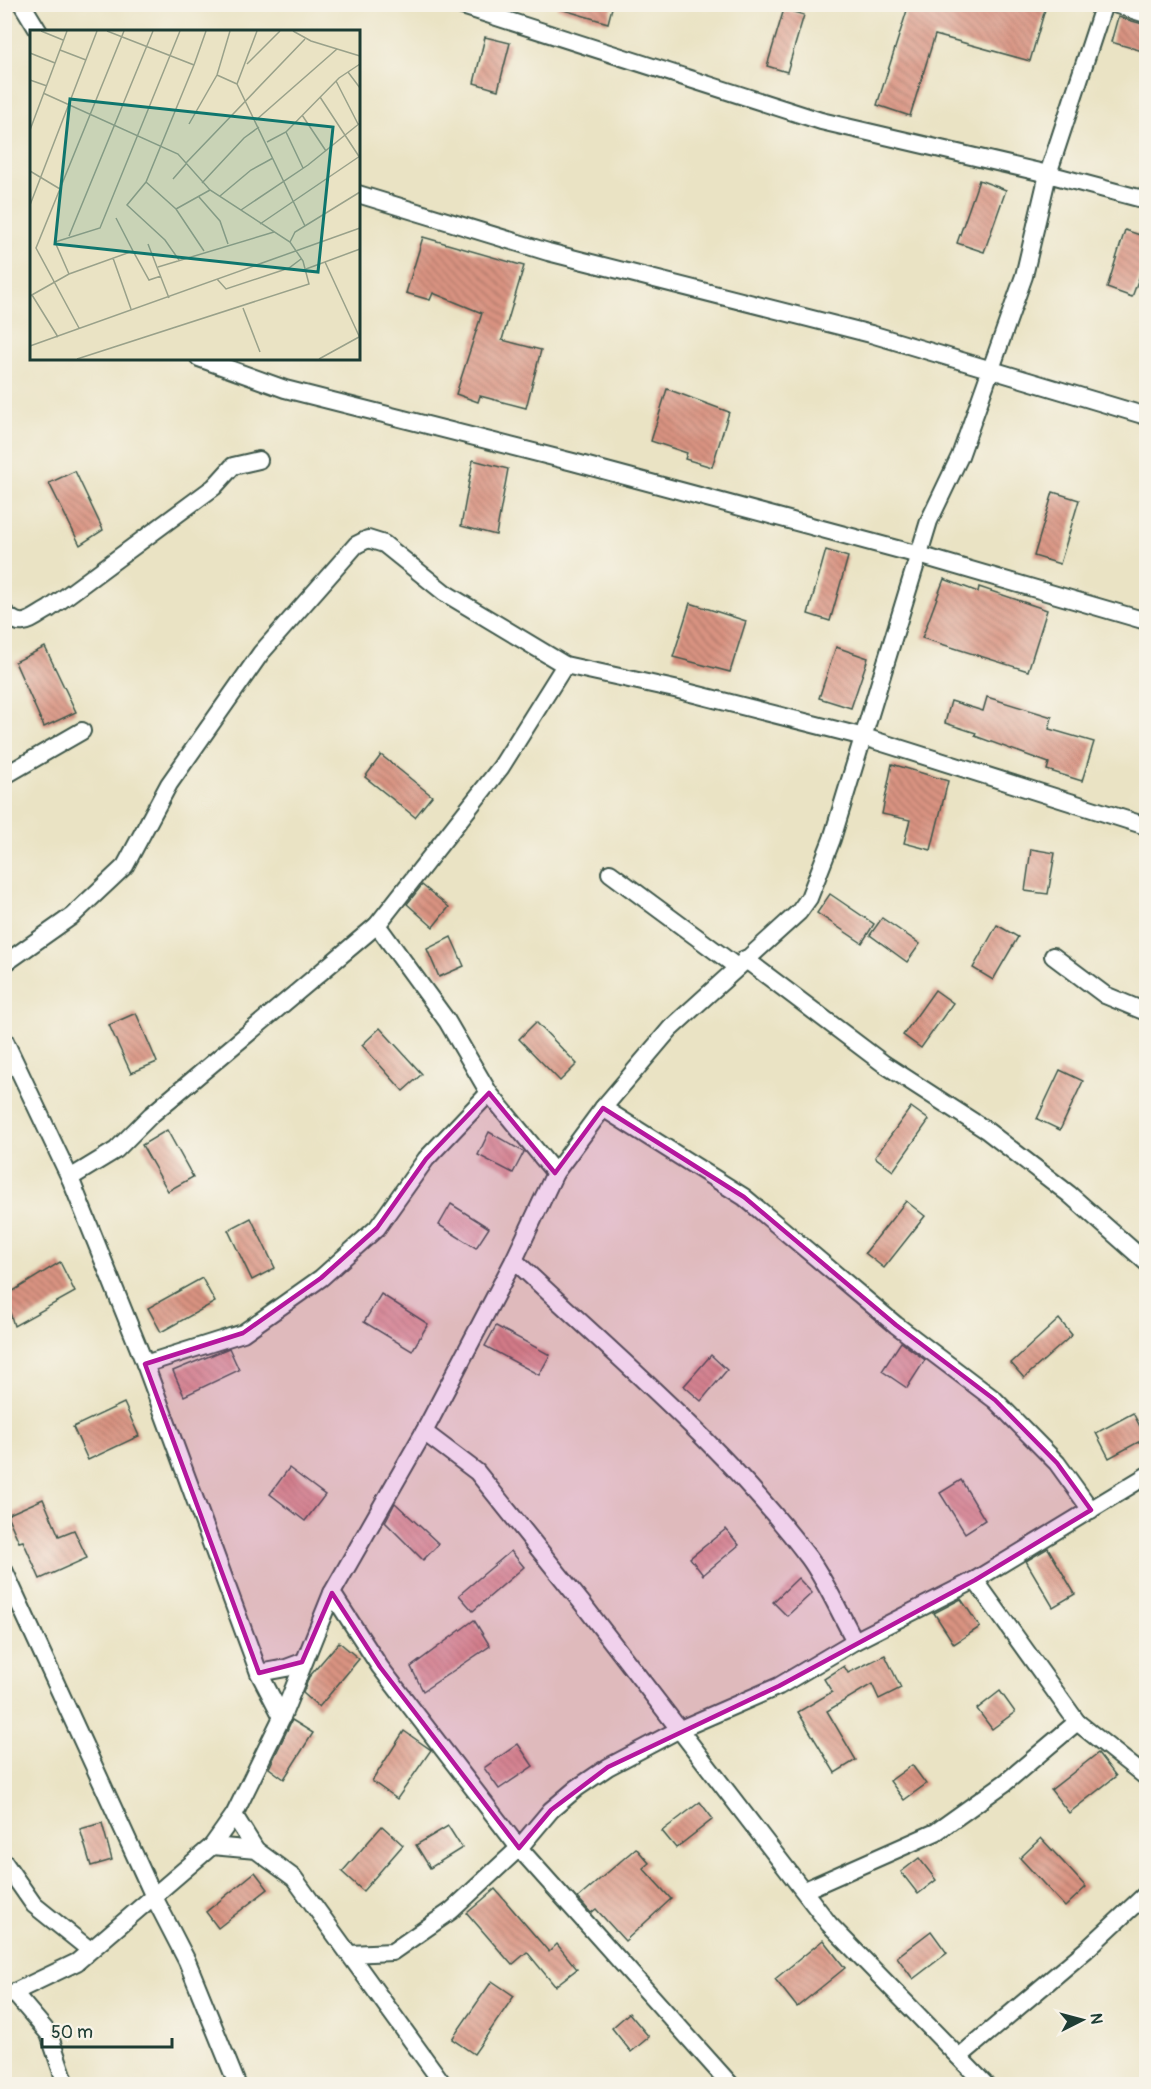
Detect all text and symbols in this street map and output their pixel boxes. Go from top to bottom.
inset map [30,30,360,360]
north arrow [1052,1990,1112,2050]
scale bar [42,2011,172,2049]
text: N [1085,2012,1106,2025]
text: 50 m [51,2021,93,2044]

